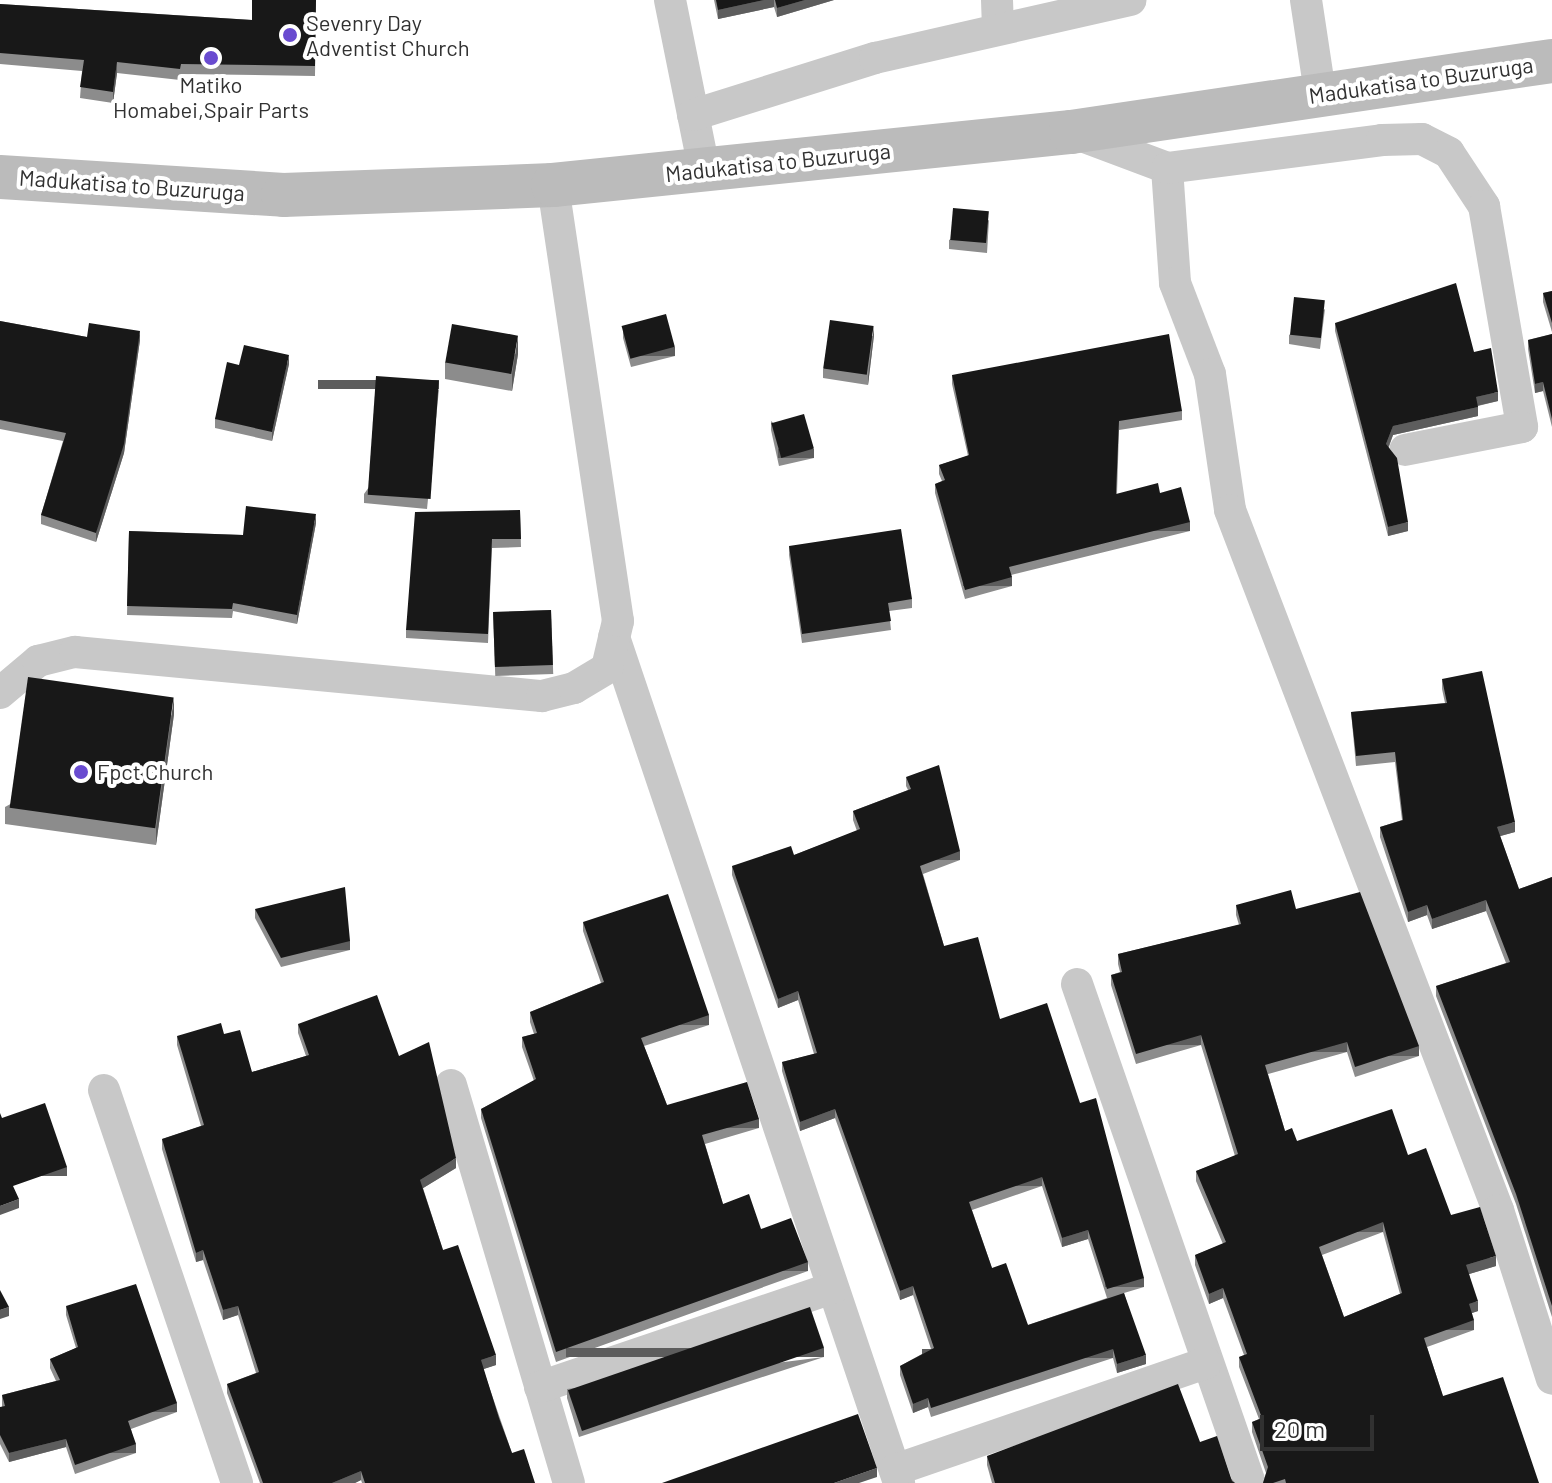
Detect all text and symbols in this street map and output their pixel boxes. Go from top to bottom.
place label: Sevenry Day Adventist Church [306,9,470,60]
marker: Sevenry Day Adventist Church [281,26,299,44]
marker: Matiko Homabei,Spair Parts [202,49,220,67]
street label: Madukatisa to Buzuruga [1307,51,1535,109]
place label: Matiko Homabei,Spair Parts [113,71,309,122]
street label: Madukatisa to Buzuruga [664,137,892,187]
street label: Madukatisa to Buzuruga [18,164,246,206]
place label: Fpct Church [97,759,213,785]
marker: Fpct Church [72,763,90,781]
scale bar [1264,1399,1378,1449]
text: 20 m [1274,1414,1325,1443]

